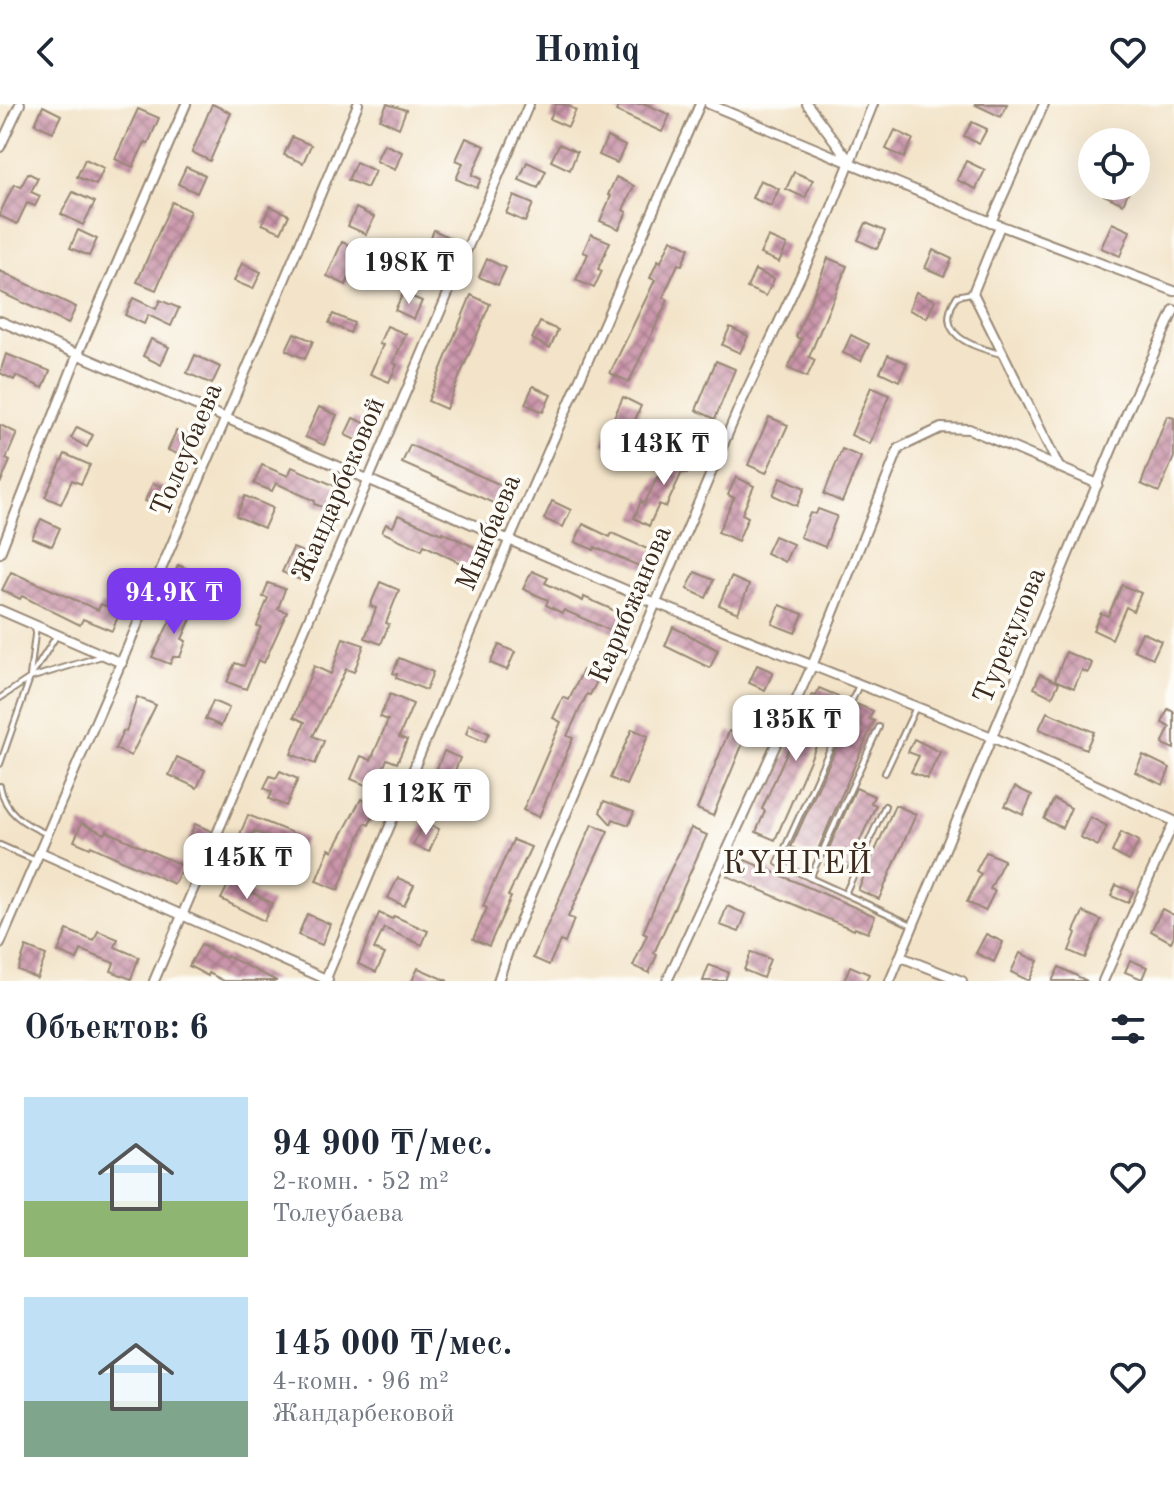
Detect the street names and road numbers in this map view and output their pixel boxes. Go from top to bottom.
street label: Толеубаева [147,379,229,521]
street label: Жандарбековой [289,394,391,586]
street label: Мынбаева [453,470,527,595]
street label: Карибжанова [586,522,678,688]
street label: Турекулова [970,564,1052,708]

